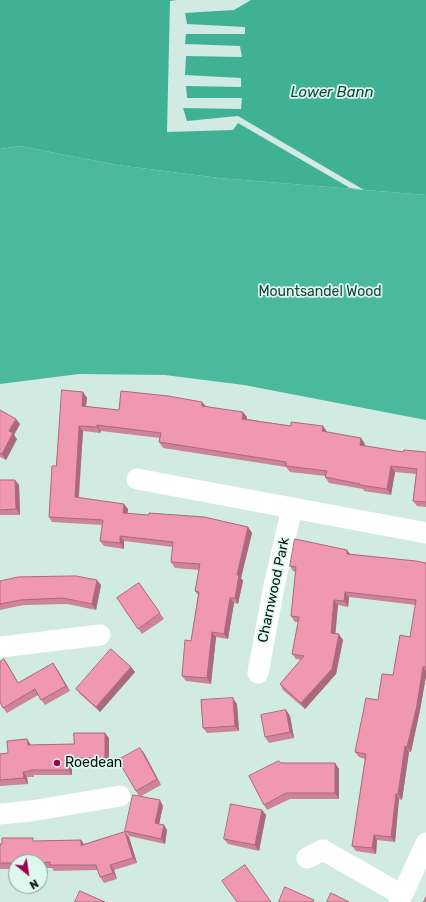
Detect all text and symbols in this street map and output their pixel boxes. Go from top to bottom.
water label: Lower Bann [290,84,374,102]
park label: Mountsandel Wood [258,284,382,300]
street label: Charnwood Park [255,536,293,644]
place label: Roedean [65,755,122,771]
marker: Roedean [52,758,62,768]
north arrow [8,854,48,894]
text: N [27,876,40,892]

